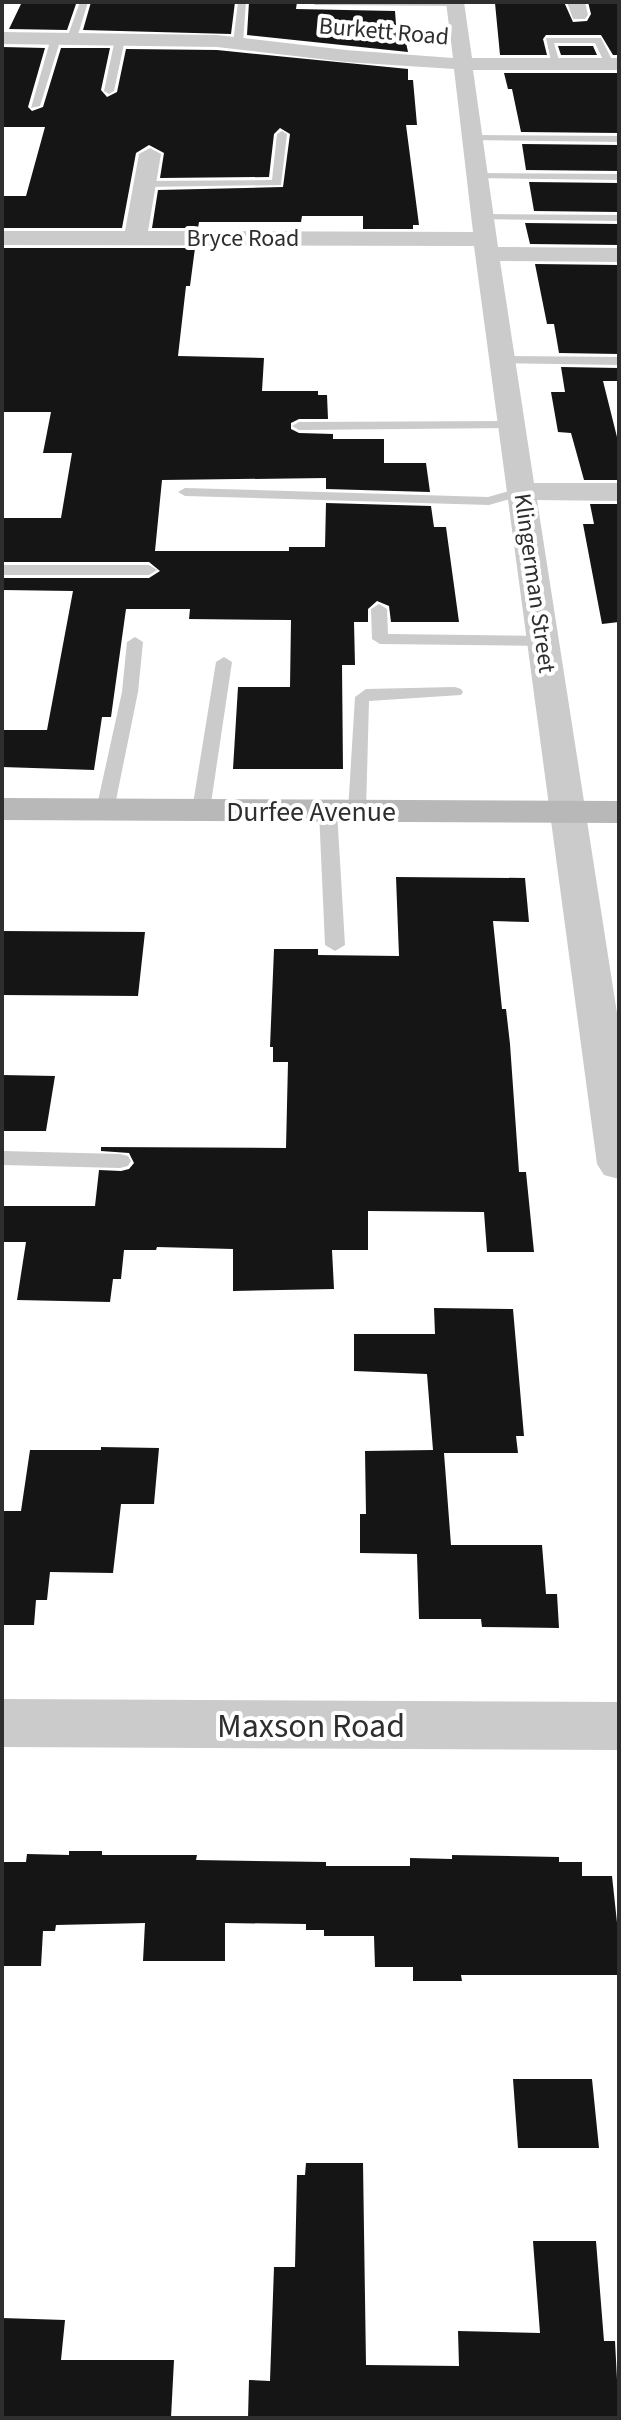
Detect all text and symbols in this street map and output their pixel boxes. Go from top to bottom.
street label: Burkett Road [317,8,451,55]
street label: Bryce Road [187,221,299,256]
street label: Klingerman Street [505,491,564,675]
street label: Durfee Avenue [226,792,396,832]
street label: Maxson Road [217,1702,405,1751]

